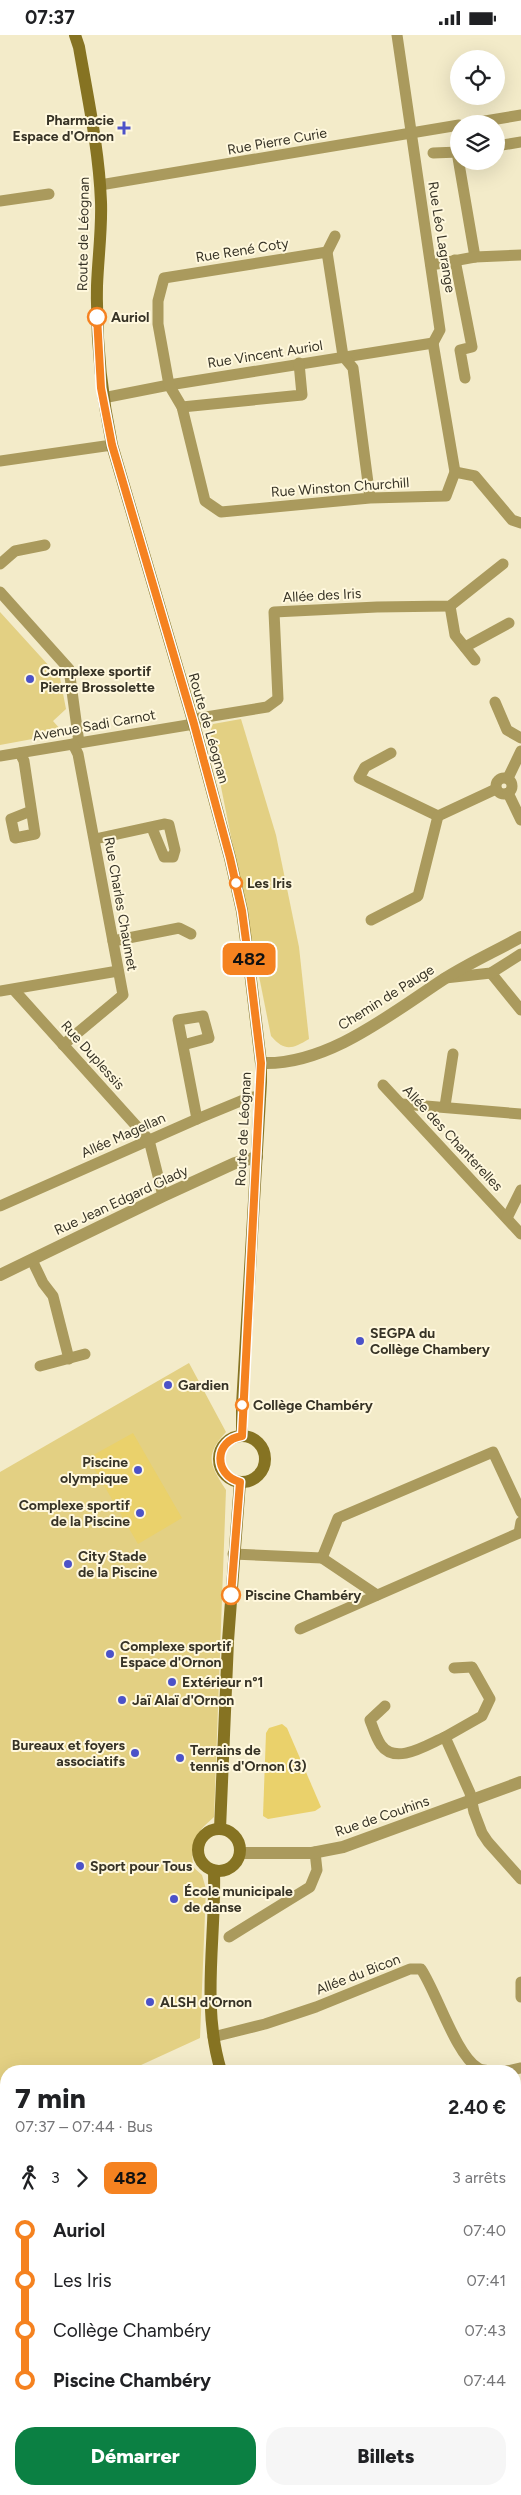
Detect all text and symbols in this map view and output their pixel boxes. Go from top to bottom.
text: 07:37 [25,6,75,29]
map controls [450,50,505,170]
button: locate [450,50,505,105]
place label: Pharmacie Espace d'Ornon [13,112,114,145]
button: layers [450,115,505,170]
marker: Pharmacie Espace d'Ornon [118,122,130,134]
street label: Rue Pierre Curie [226,124,329,159]
street label: Route de Léognan [74,176,93,291]
street label: Rue Léo Lagrange [424,180,459,294]
street label: Rue René Coty [194,235,290,266]
marker: Auriol [87,307,107,327]
place label: Auriol [111,309,150,326]
street label: Rue Vincent Auriol [206,337,324,372]
street label: Rue Winston Churchill [270,474,410,501]
street label: Allée des Iris [282,585,362,606]
place label: Complexe sportif Pierre Brossolette [40,663,155,696]
street label: Route de Léognan [185,671,233,786]
marker: Complexe sportif Pierre Brossolette [24,673,36,685]
street label: Avenue Sadi Carnot [31,706,157,745]
street label: Rue Charles Chaumet [100,836,141,972]
place label: Les Iris [247,875,292,892]
marker: Les Iris [229,876,243,890]
line badge: 482 [220,943,278,975]
text: 482 [233,948,265,970]
street label: Chemin de Pauge [335,961,438,1034]
street label: Rue Duplessis [57,1017,128,1093]
street label: Route de Léognan [232,1071,255,1187]
street label: Allée des Chanterelles [399,1082,506,1195]
street label: Allée Magellan [78,1109,168,1162]
street label: Rue Jean Edgard Glady [52,1162,191,1239]
place label: SEGPA du Collège Chambery [370,1325,491,1358]
marker: SEGPA du Collège Chambery [354,1335,366,1347]
place label: Gardien [178,1377,229,1394]
marker: Gardien [162,1379,174,1391]
place label: Collège Chambéry [253,1397,374,1414]
marker: Collège Chambéry [235,1398,249,1412]
place label: Piscine olympique [60,1454,128,1487]
marker: Piscine olympique [132,1464,144,1476]
place label: Complexe sportif de la Piscine [19,1497,130,1530]
marker: Complexe sportif de la Piscine [134,1507,146,1519]
place label: City Stade de la Piscine [78,1548,158,1581]
marker: City Stade de la Piscine [62,1558,74,1570]
marker: Piscine Chambéry [221,1585,241,1605]
place label: Piscine Chambéry [245,1587,362,1604]
place label: Complexe sportif Espace d'Ornon [120,1638,232,1671]
marker: Complexe sportif Espace d'Ornon [104,1648,116,1660]
place label: Extérieur n°1 [182,1674,264,1691]
marker: Extérieur n°1 [166,1676,178,1688]
place label: Jaï Alaï d'Ornon [132,1692,234,1709]
marker: Jaï Alaï d'Ornon [116,1694,128,1706]
place label: Bureaux et foyers associatifs [12,1737,125,1770]
place label: Terrains de tennis d'Ornon (3) [190,1742,307,1775]
marker: Bureaux et foyers associatifs [129,1747,141,1759]
marker: Terrains de tennis d'Ornon (3) [174,1752,186,1764]
street label: Rue de Couhins [333,1792,431,1841]
place label: Sport pour Tous [90,1858,193,1875]
marker: Sport pour Tous [74,1860,86,1872]
place label: École municipale de danse [184,1883,293,1916]
marker: École municipale de danse [168,1893,180,1905]
street label: Allée du Bicon [314,1950,403,1998]
place label: ALSH d'Ornon [160,1994,252,2011]
marker: ALSH d'Ornon [144,1996,156,2008]
text: 7 min [15,2081,86,2115]
text: 2.40 € [448,2096,506,2119]
text: 07:37 – 07:44 · Bus [15,2117,153,2136]
icon: walk [15,2164,43,2192]
icon: forward [68,2164,96,2192]
text: 482 [114,2167,147,2189]
text: 3 [51,2168,60,2187]
text: 3 arrêts [452,2168,506,2187]
text: Auriol [53,2219,105,2242]
text: 07:40 [463,2221,506,2240]
text: Les Iris [53,2269,112,2292]
text: 07:41 [467,2271,506,2290]
text: Collège Chambéry [53,2319,211,2342]
text: 07:43 [464,2321,506,2340]
text: Piscine Chambéry [53,2369,211,2392]
text: 07:44 [463,2371,506,2390]
button: Démarrer [15,2427,256,2485]
button: Billets [266,2427,506,2485]

